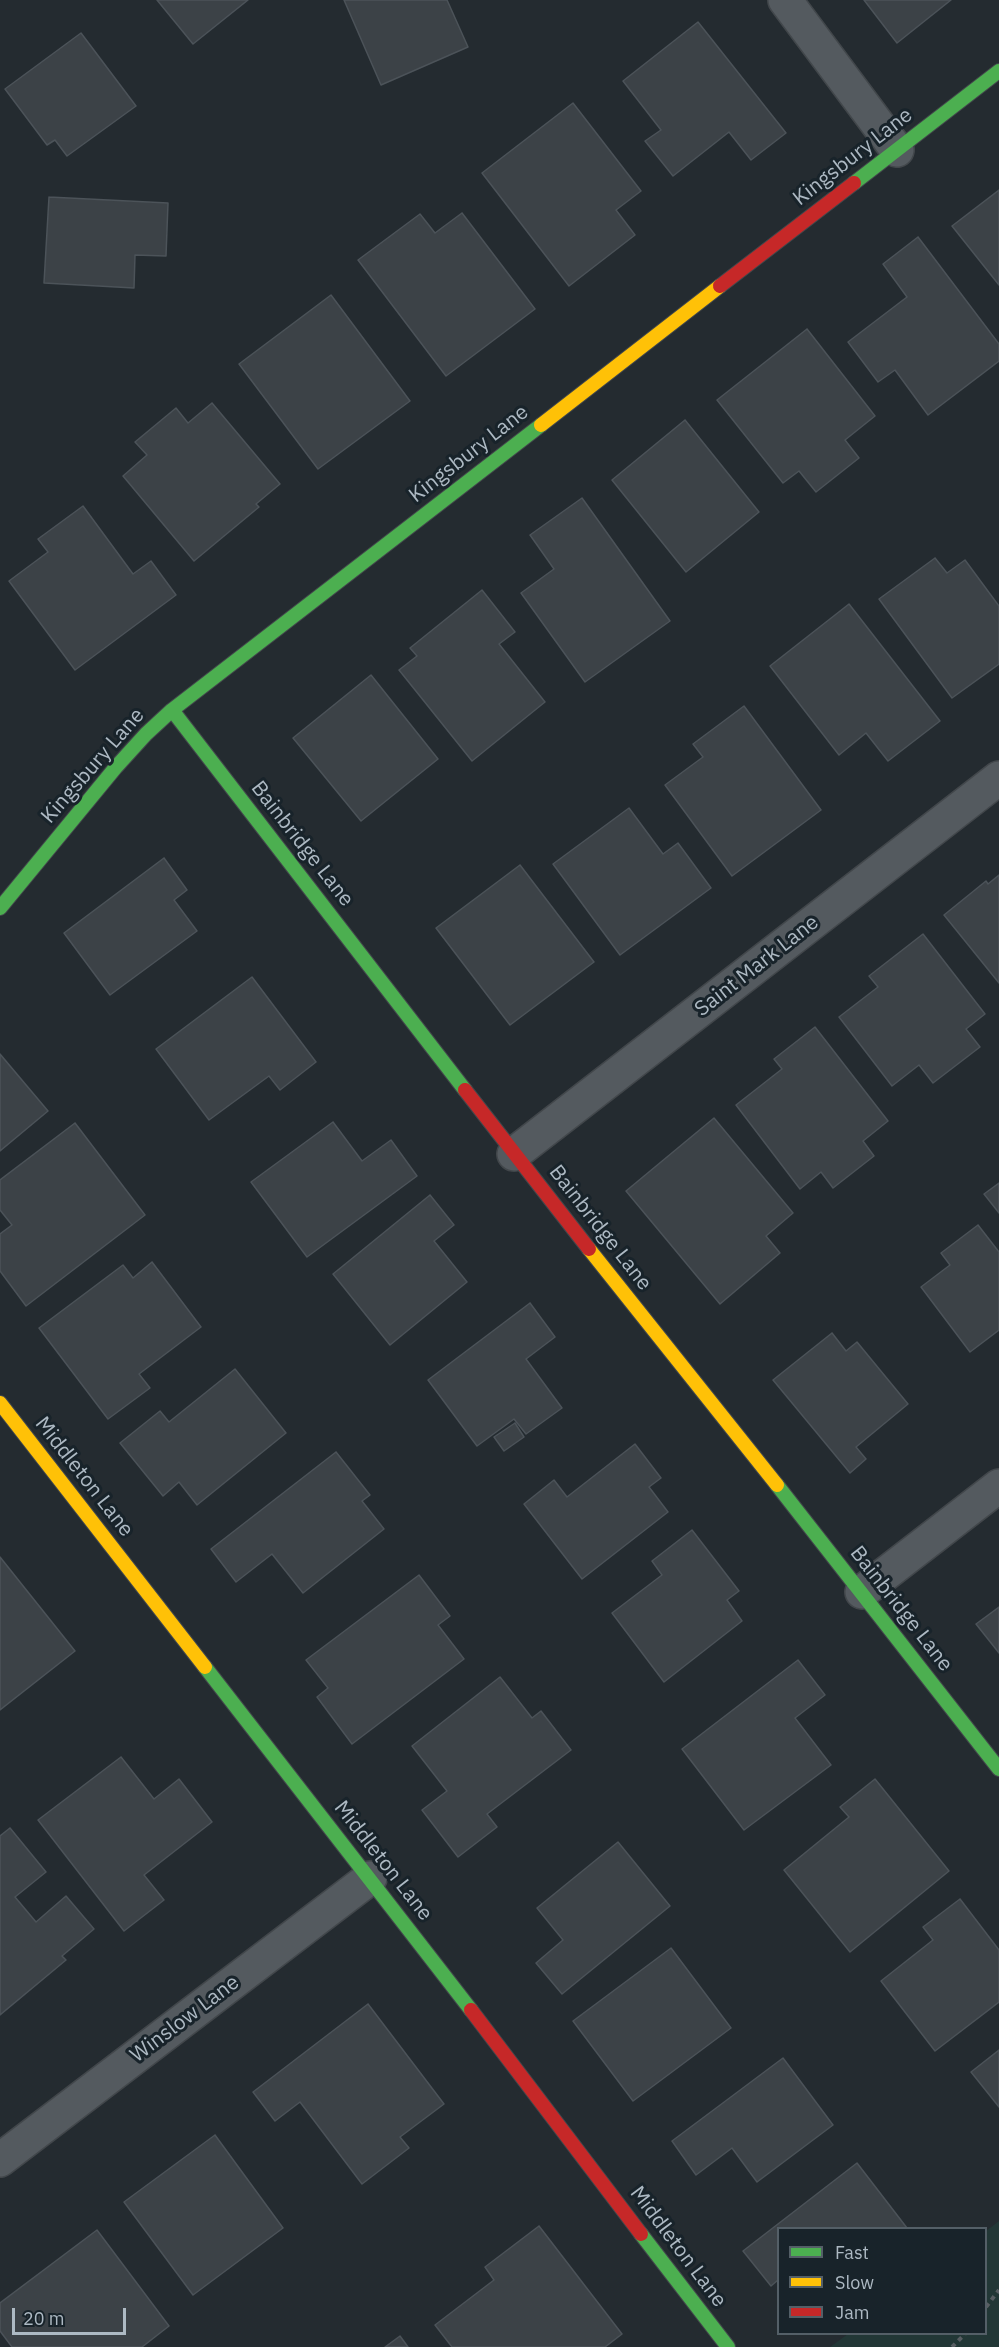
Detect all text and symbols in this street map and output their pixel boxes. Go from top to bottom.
street label: Kingsbury Lane [788,103,918,211]
street label: Kingsbury Lane [404,400,534,508]
street label: Kingsbury Lane [36,703,150,829]
street label: Bainbridge Lane [245,776,359,912]
street label: Saint Mark Lane [690,910,824,1022]
street label: Bainbridge Lane [543,1160,657,1296]
street label: Middleton Lane [29,1412,139,1542]
street label: Bainbridge Lane [844,1541,958,1677]
street label: Middleton Lane [328,1796,438,1926]
street label: Winslow Lane [126,1970,244,2068]
street label: Middleton Lane [624,2182,732,2312]
legend [777,2227,987,2335]
text: Fast [835,2241,869,2264]
text: Slow [835,2271,874,2294]
scale bar [15,2296,129,2334]
text: Jam [835,2301,870,2324]
text: 20 m [23,2307,65,2330]

